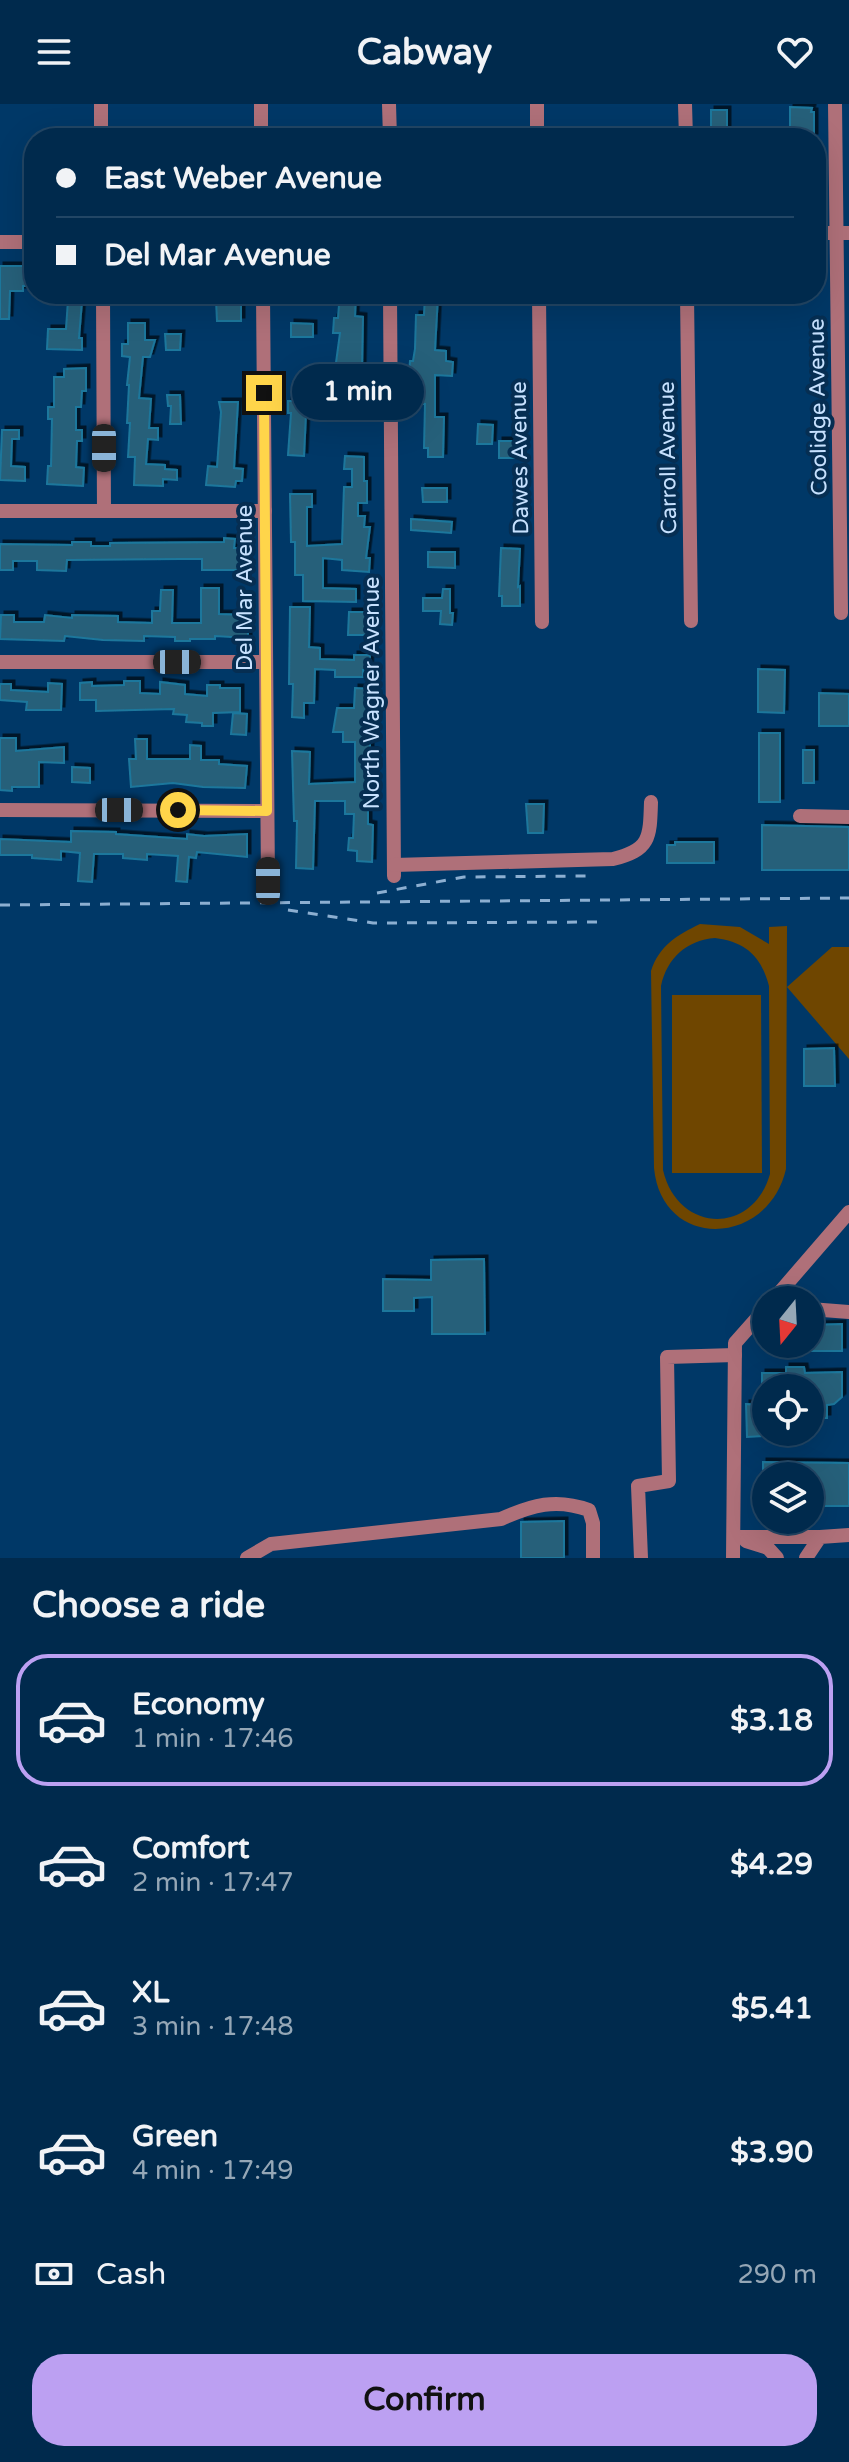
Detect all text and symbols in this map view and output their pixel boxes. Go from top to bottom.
icon: menu [32,30,76,74]
icon: heart [773,30,817,74]
text: Cabway [357,31,492,74]
text: East Weber Avenue [104,160,382,197]
text: Del Mar Avenue [104,237,331,274]
street label: Coolidge Avenue [803,318,833,496]
callout: 1 min [292,365,424,421]
route end [246,375,282,411]
text: 1 min [323,376,393,407]
street label: Dawes Avenue [506,381,534,535]
street label: Carroll Avenue [654,381,682,535]
car [92,424,116,472]
street label: Del Mar Avenue [232,505,258,671]
street label: North Wagner Avenue [359,576,385,810]
car [153,650,201,674]
route start [160,792,196,828]
car [95,798,143,822]
car [256,857,280,905]
north arrow [752,1286,824,1358]
map controls [752,1286,824,1534]
button: locate [752,1374,824,1446]
button: layers [752,1462,824,1534]
text: Choose a ride [32,1584,265,1627]
icon: car [36,1684,108,1756]
text: Economy [132,1686,265,1723]
text: $3.18 [730,1702,813,1739]
text: 1 min · 17:46 [132,1723,294,1754]
icon: car [36,1828,108,1900]
text: Comfort [132,1830,250,1867]
text: $4.29 [730,1846,813,1883]
text: 2 min · 17:47 [132,1867,294,1898]
icon: car [36,1972,108,2044]
text: XL [132,1974,169,2011]
text: $5.41 [731,1990,813,2027]
text: 3 min · 17:48 [132,2011,294,2042]
icon: car [36,2116,108,2188]
text: Green [132,2118,218,2155]
text: $3.90 [730,2134,813,2171]
text: 4 min · 17:49 [132,2155,294,2186]
icon: cash [32,2252,76,2296]
text: Cash [96,2256,166,2293]
text: 290 m [737,2259,817,2290]
button: Confirm [32,2354,817,2446]

